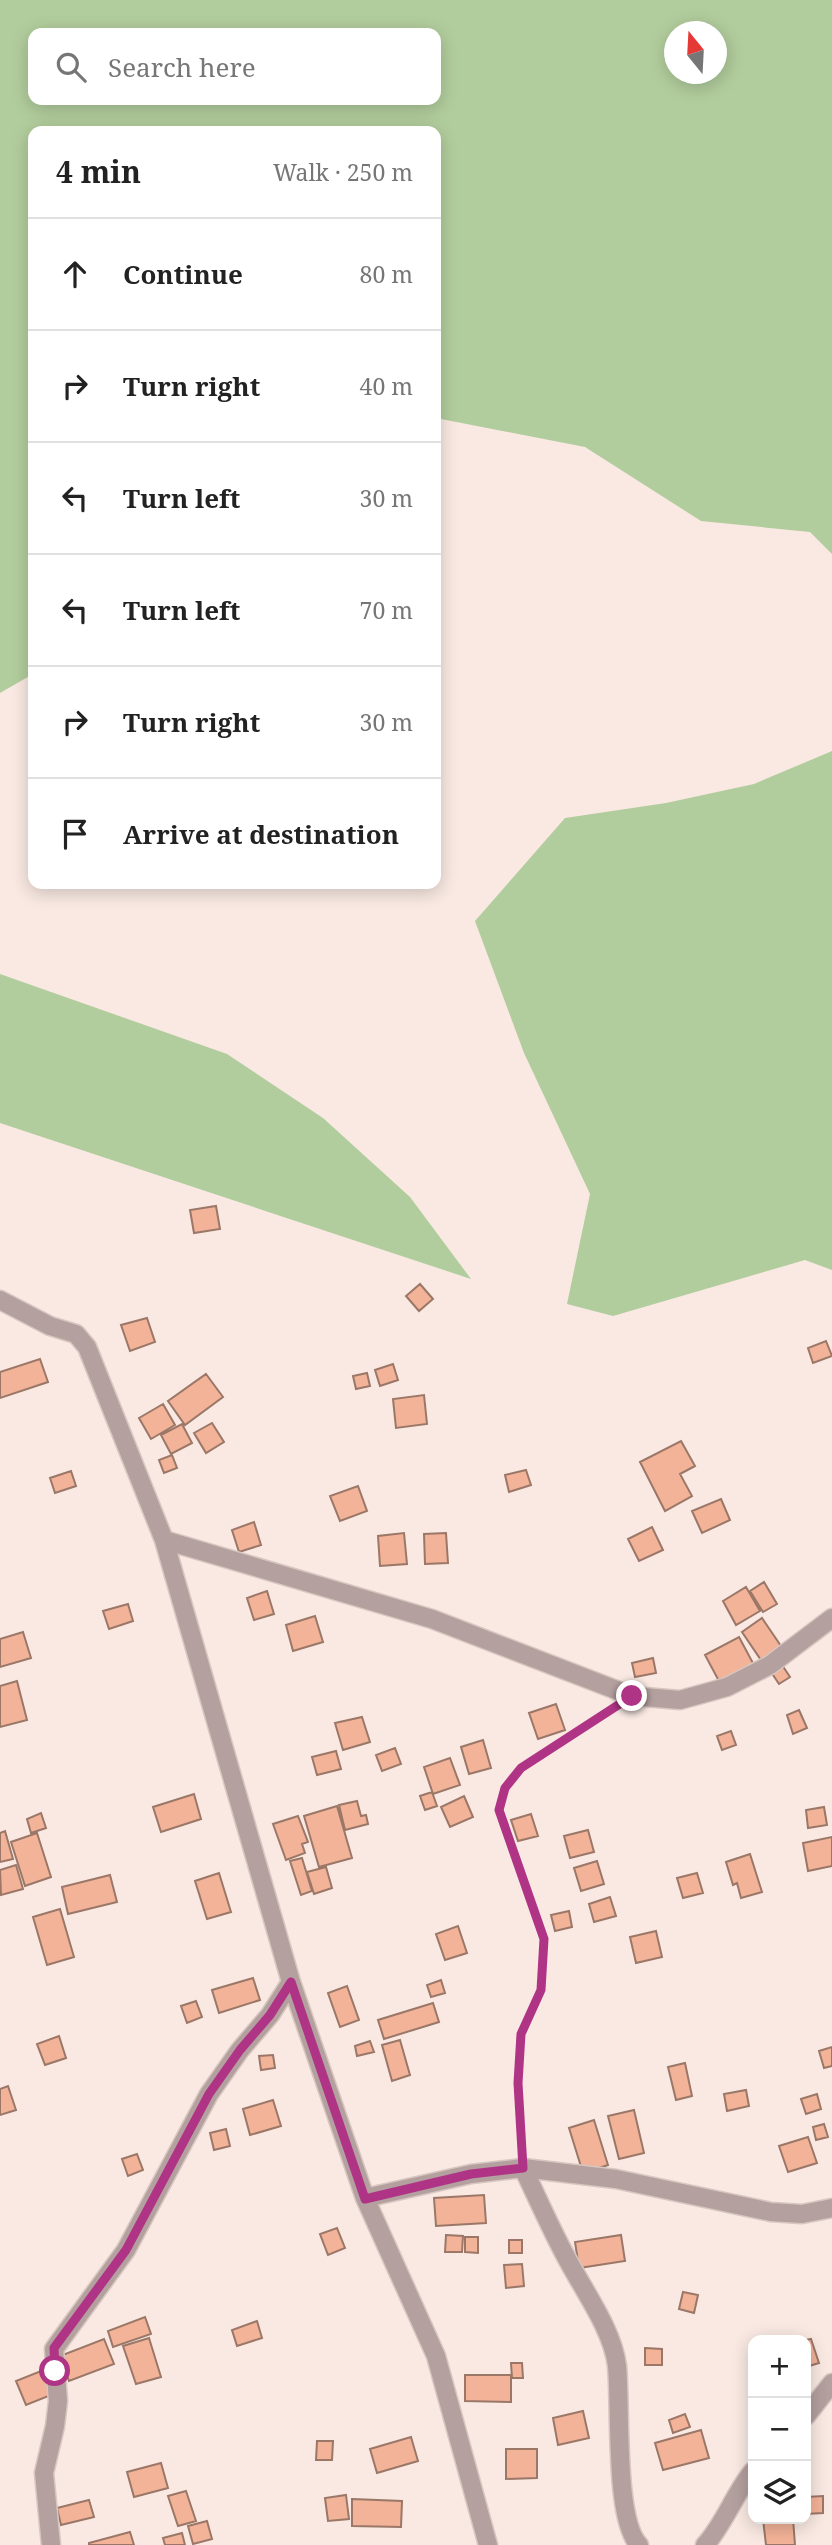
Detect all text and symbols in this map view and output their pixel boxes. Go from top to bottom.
north arrow [664,21,727,84]
search box [28,28,441,105]
icon: search [52,48,90,86]
text: Search here [108,49,256,85]
text: 4 min [56,151,141,192]
text: Walk · 250 m [273,156,413,188]
icon: ahead [56,255,94,293]
text: Continue [123,256,243,292]
text: 80 m [360,258,413,290]
icon: right [56,367,94,405]
text: Turn right [123,368,260,404]
text: 40 m [360,370,413,402]
icon: left [56,479,94,517]
text: Turn left [123,480,240,516]
text: 30 m [360,482,413,514]
icon: left [56,591,94,629]
text: Turn left [123,592,240,628]
text: 70 m [360,594,413,626]
icon: right [56,703,94,741]
text: Turn right [123,704,260,740]
text: 30 m [360,706,413,738]
icon: arrive [56,815,94,853]
text: Arrive at destination [123,816,399,852]
route end [616,1680,647,1711]
map controls [748,2335,811,2524]
button: + [748,2335,811,2398]
route start [39,2355,70,2386]
button: − [748,2398,811,2461]
button: layers [748,2461,811,2524]

